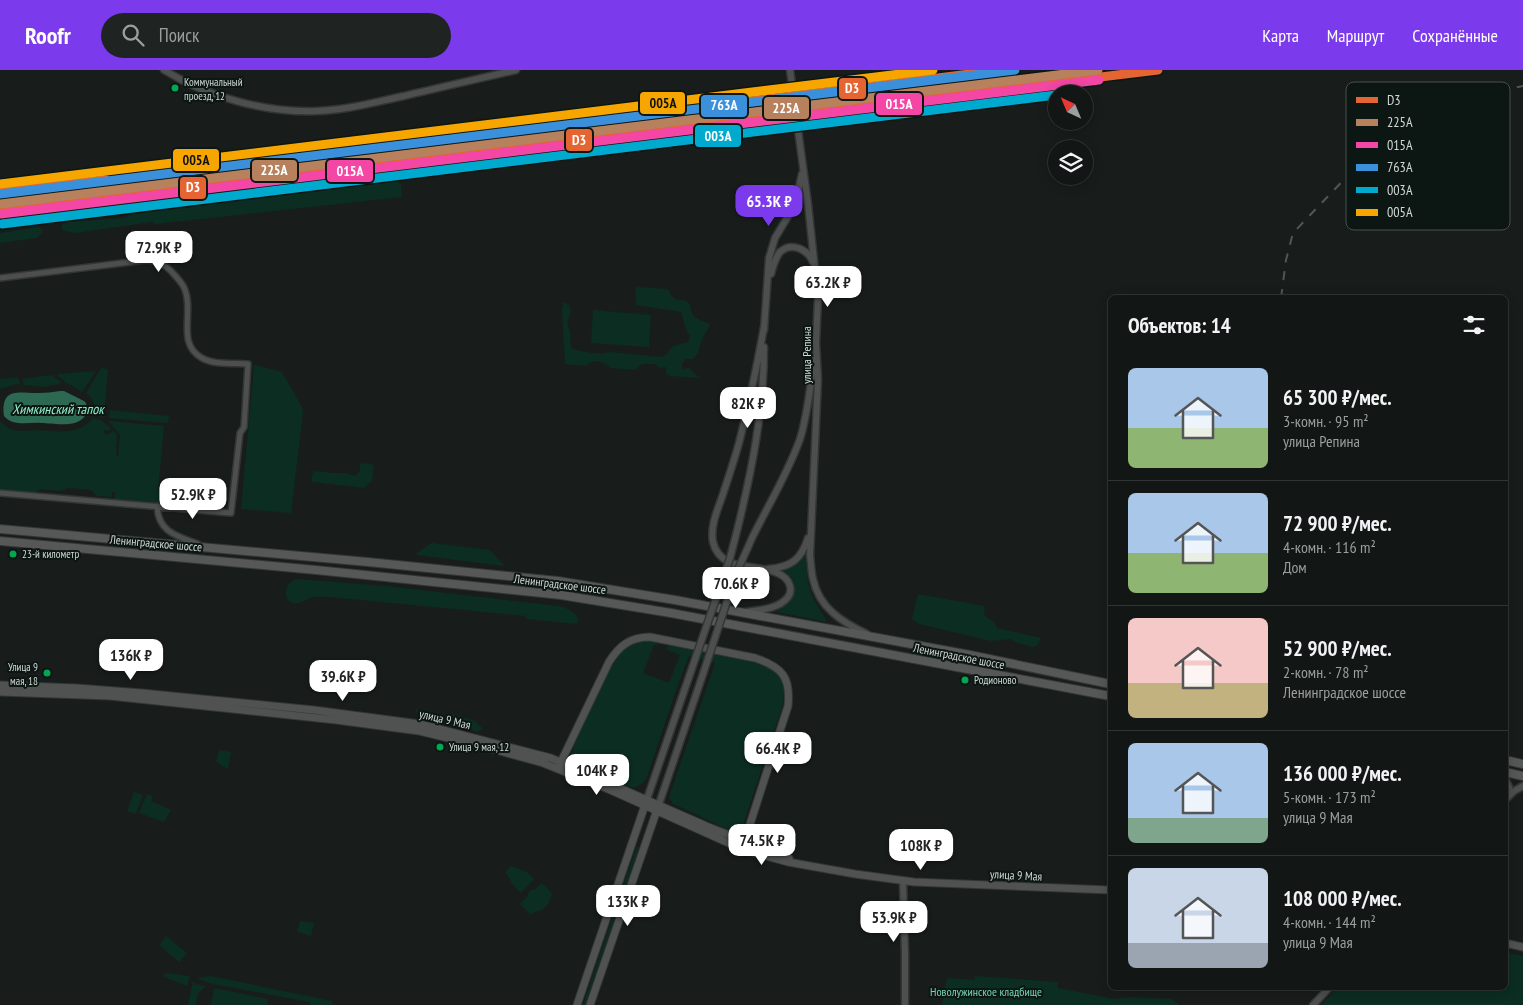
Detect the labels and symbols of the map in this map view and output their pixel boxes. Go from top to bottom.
place label: Коммунальный проезд, 12 [184,75,243,103]
line badge: D3 [838,77,867,100]
text: D3 [845,79,859,97]
legend [1346,82,1510,230]
marker: Коммунальный проезд, 12 [170,83,180,93]
north arrow [1048,85,1092,130]
line badge: 005А [639,91,686,115]
text: D3 [1387,91,1401,109]
line badge: 015А [875,92,923,116]
text: 005А [649,94,678,112]
line badge: 763А [700,94,748,118]
text: 015А [885,95,914,113]
text: 763А [710,96,739,114]
line badge: 225А [763,96,810,120]
text: 225А [772,99,801,117]
text: 225А [1387,113,1413,131]
line badge: 003А [694,124,742,148]
text: 003А [704,127,733,145]
line badge: D3 [565,128,593,152]
text: D3 [572,131,586,149]
text: 015А [1387,136,1413,154]
line badge: 005А [172,148,220,172]
text: 005А [182,151,211,169]
text: 763А [1387,158,1413,176]
line badge: 225А [251,159,298,182]
line badge: 015А [326,159,374,183]
text: 225А [260,161,289,179]
text: 015А [336,162,365,180]
line badge: D3 [179,176,207,200]
text: D3 [186,178,200,196]
text: 003А [1387,181,1413,199]
pin: 65.3K ₽ [723,184,815,227]
text: 005А [1387,203,1413,221]
pin: 72.9K ₽ [113,230,205,273]
pin: 63.2K ₽ [782,266,874,308]
street label: улица Репина [799,326,814,384]
pin: 82K ₽ [713,386,783,429]
water label: Химкинский тапок [12,400,105,418]
pin: 52.9K ₽ [147,478,239,520]
street label: Ленинградское шоссе [108,531,203,555]
place label: 23-й километр [22,547,79,561]
marker: 23-й километр [8,549,18,559]
pin: 70.6K ₽ [690,566,782,609]
street label: Ленинградское шоссе [512,571,607,597]
pin: 136K ₽ [90,638,172,681]
street label: Ленинградское шоссе [911,640,1006,672]
place label: Улица 9 мая, 18 [8,660,38,688]
pin: 39.6K ₽ [297,660,389,702]
marker: Улица 9 мая, 18 [42,668,52,678]
place label: Родионово [974,673,1017,687]
marker: Родионово [960,675,970,685]
street label: улица 9 Мая [418,706,472,732]
pin: 66.4K ₽ [732,732,824,774]
place label: Улица 9 мая, 12 [449,740,509,754]
marker: Улица 9 мая, 12 [435,742,445,752]
pin: 104K ₽ [556,754,638,796]
pin: 74.5K ₽ [716,824,808,866]
pin: 108K ₽ [880,828,962,871]
street label: улица 9 Мая [990,866,1043,884]
pin: 133K ₽ [587,884,669,927]
pin: 53.9K ₽ [848,900,940,943]
park label: Новолужинское кладбище [930,984,1042,999]

